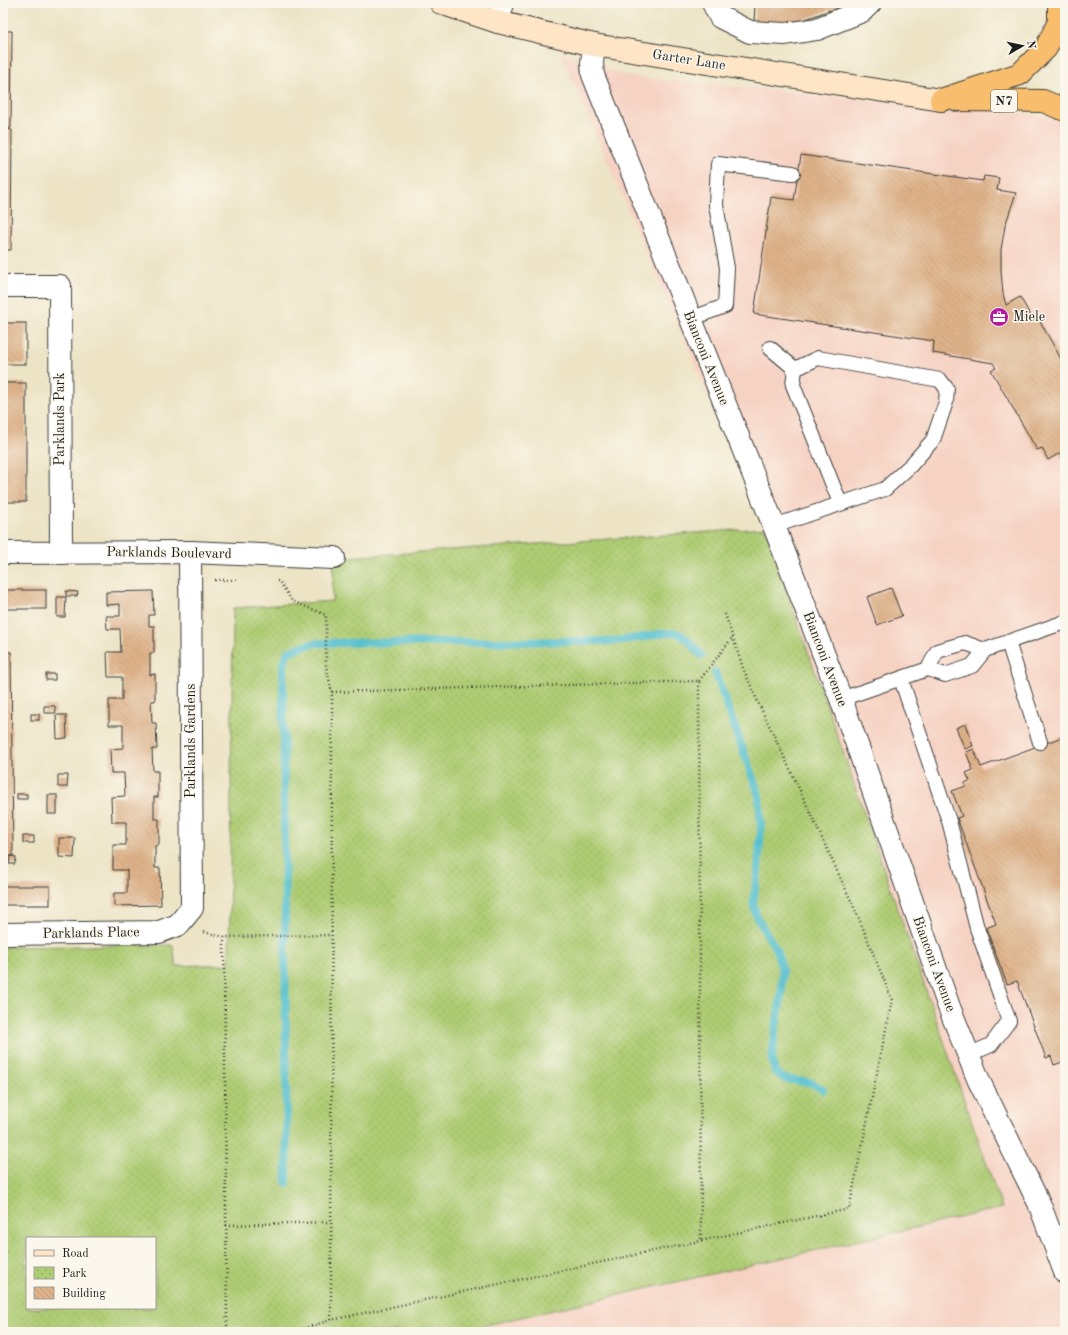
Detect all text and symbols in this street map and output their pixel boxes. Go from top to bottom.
north arrow [1002,26,1042,66]
text: N [1024,40,1037,50]
street label: Garter Lane [651,47,727,73]
road number: N7 [991,90,1017,112]
office icon: Miele [988,306,1010,328]
street label: Bianconi Avenue [681,309,731,407]
place label: Miele [1013,310,1045,324]
street label: Parklands Park [53,372,67,466]
street label: Parklands Boulevard [106,545,232,561]
street label: Bianconi Avenue [800,609,850,709]
street label: Parklands Gardens [184,684,198,798]
street label: Bianconi Avenue [910,914,958,1014]
street label: Parklands Place [42,925,140,941]
legend [26,1237,156,1309]
text: Road [62,1248,89,1260]
text: Park [62,1268,87,1280]
text: Building [62,1288,106,1300]

